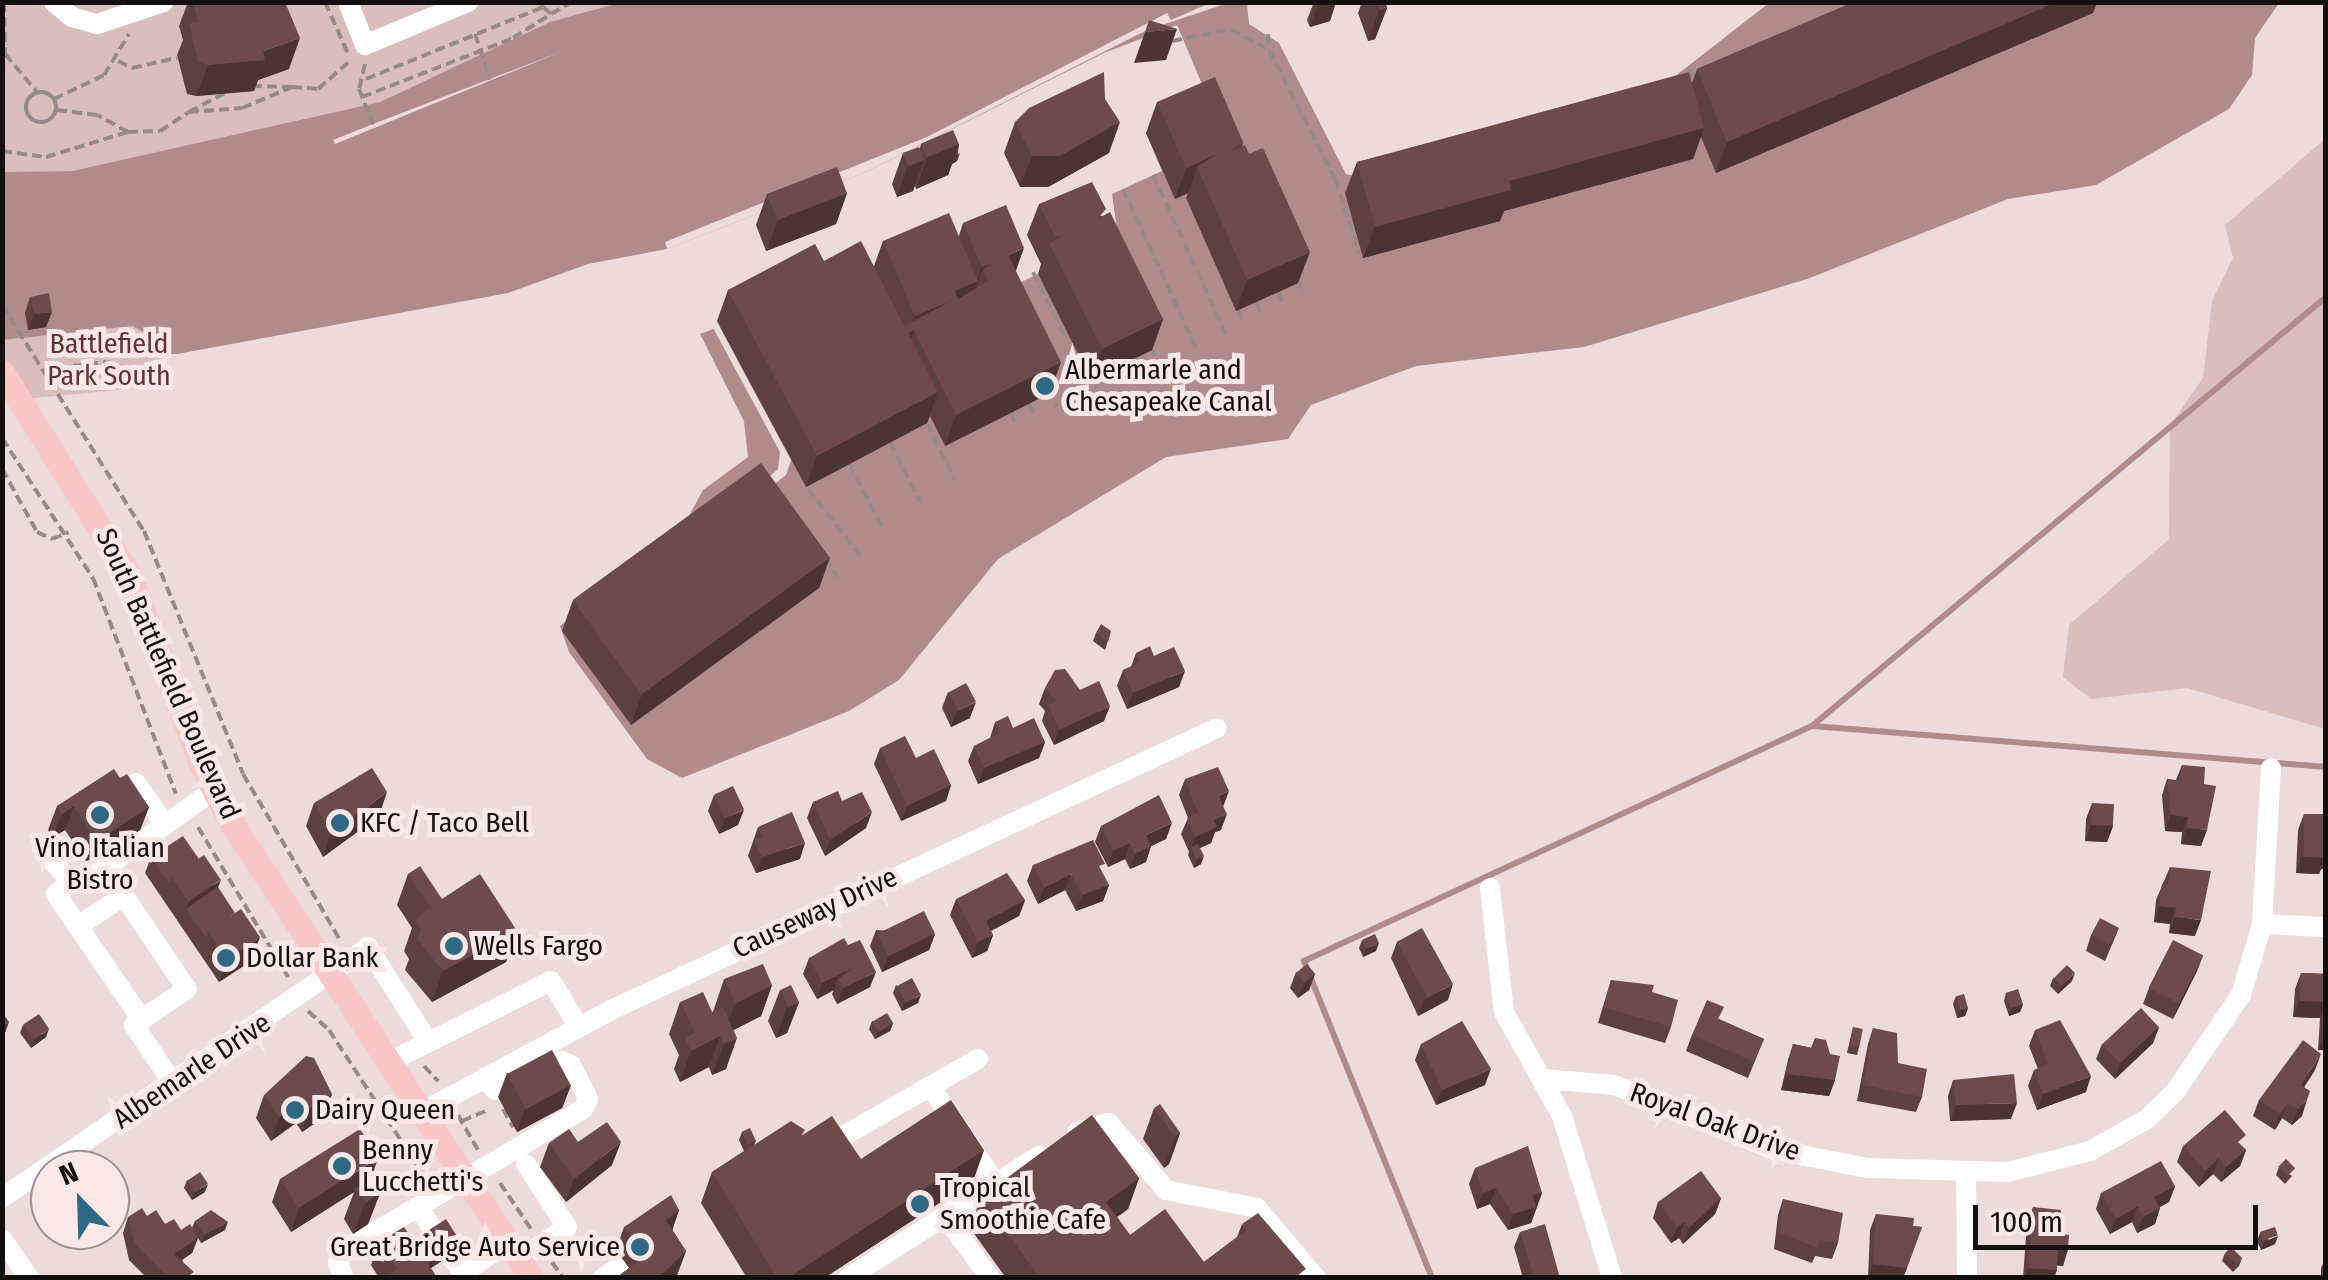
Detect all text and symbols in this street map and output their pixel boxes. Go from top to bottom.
park label: Battlefield Park South [47,327,171,393]
place label: Albermarle and Chesapeake Canal [1065,353,1272,419]
marker: Albermarle and Chesapeake Canal [1034,375,1056,397]
street label: South Battlefield Boulevard [89,523,247,825]
marker: Vino Italian Bistro [89,804,111,826]
place label: KFC / Taco Bell [360,806,529,840]
marker: KFC / Taco Bell [329,812,351,834]
place label: Vino Italian Bistro [35,831,165,897]
street label: Causeway Drive [727,860,903,966]
place label: Wells Fargo [474,929,603,963]
marker: Wells Fargo [443,935,465,957]
place label: Dollar Bank [246,941,379,975]
marker: Dollar Bank [215,947,237,969]
street label: Albemarle Drive [107,1006,277,1136]
street label: Royal Oak Drive [1625,1076,1805,1168]
place label: Dairy Queen [315,1093,455,1127]
marker: Dairy Queen [284,1099,306,1121]
place label: Benny Lucchetti's [362,1133,483,1199]
north arrow [30,1150,130,1250]
text: N [55,1155,83,1192]
marker: Benny Lucchetti's [331,1155,353,1177]
place label: Tropical Smoothie Cafe [940,1171,1106,1237]
scale bar [1978,1185,2263,1247]
marker: Tropical Smoothie Cafe [909,1193,931,1215]
text: 100 m [1990,1204,2063,1240]
place label: Great Bridge Auto Service [330,1230,620,1264]
marker: Great Bridge Auto Service [629,1236,651,1258]

